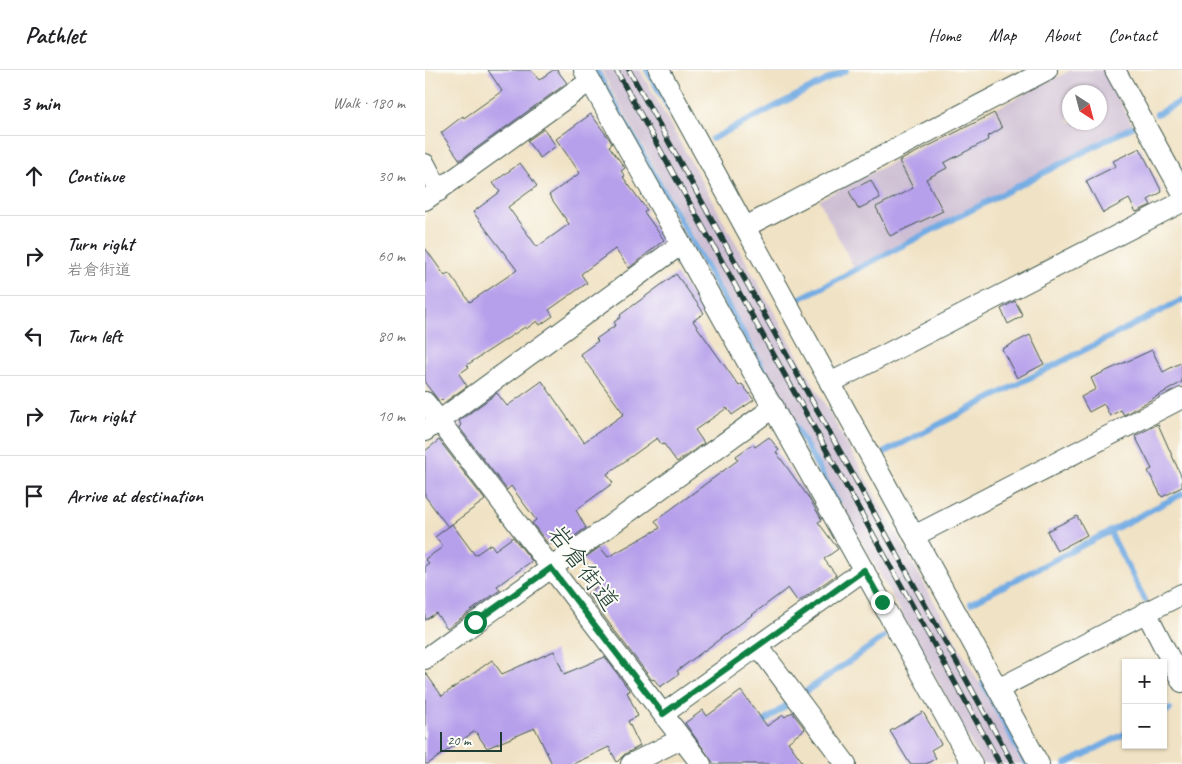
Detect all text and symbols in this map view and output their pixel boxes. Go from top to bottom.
text: Pathlet [25,20,85,50]
text: Home [928,24,961,46]
text: Map [989,24,1016,46]
text: About [1044,24,1080,46]
text: Contact [1108,24,1157,46]
north arrow [1062,85,1107,130]
text: 3 min [20,90,60,116]
text: Walk · 180 m [333,93,405,113]
icon: ahead [20,162,48,190]
text: Continue [67,164,124,188]
text: 30 m [378,166,405,186]
text: Turn right [67,232,134,256]
icon: right [20,242,48,270]
text: 60 m [378,246,405,266]
text: 岩倉街道 [67,260,131,280]
icon: left [20,322,48,350]
text: Turn left [67,324,122,348]
text: 80 m [378,326,405,346]
icon: right [20,402,48,430]
text: Turn right [67,404,134,428]
text: 10 m [378,406,405,426]
icon: arrive [20,482,48,510]
text: Arrive at destination [67,484,203,508]
street label: 岩倉街道 [540,518,626,617]
route end [871,591,894,614]
route start [464,611,487,634]
map controls [1122,659,1167,749]
button: + [1122,659,1167,704]
button: − [1122,704,1167,749]
scale bar [440,729,503,752]
text: 20 m [447,732,471,749]

